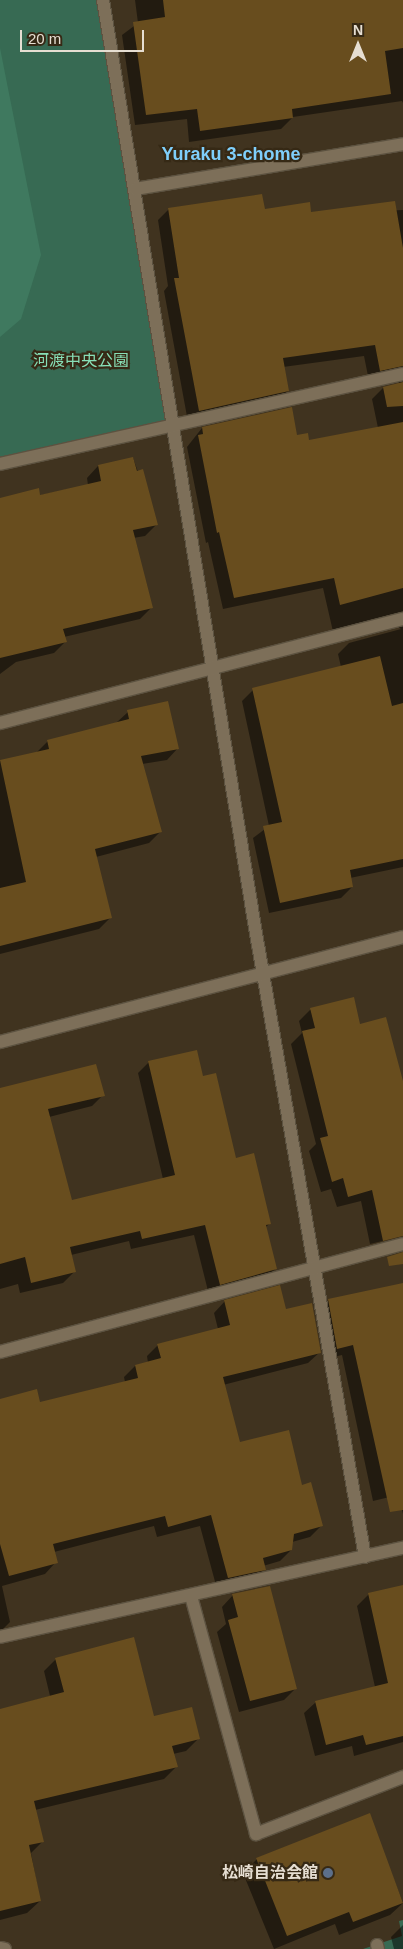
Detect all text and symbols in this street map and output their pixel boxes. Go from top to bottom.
scale bar [22,20,146,52]
north arrow [333,20,383,70]
text: N [353,22,363,38]
text: 20 m [28,30,61,47]
district label: Yuraku 3-chome [161,143,301,165]
park label: 河渡中央公園 [33,351,129,371]
place label: 松崎自治会館 [222,1863,318,1883]
marker: 松崎自治会館 [322,1867,334,1879]

